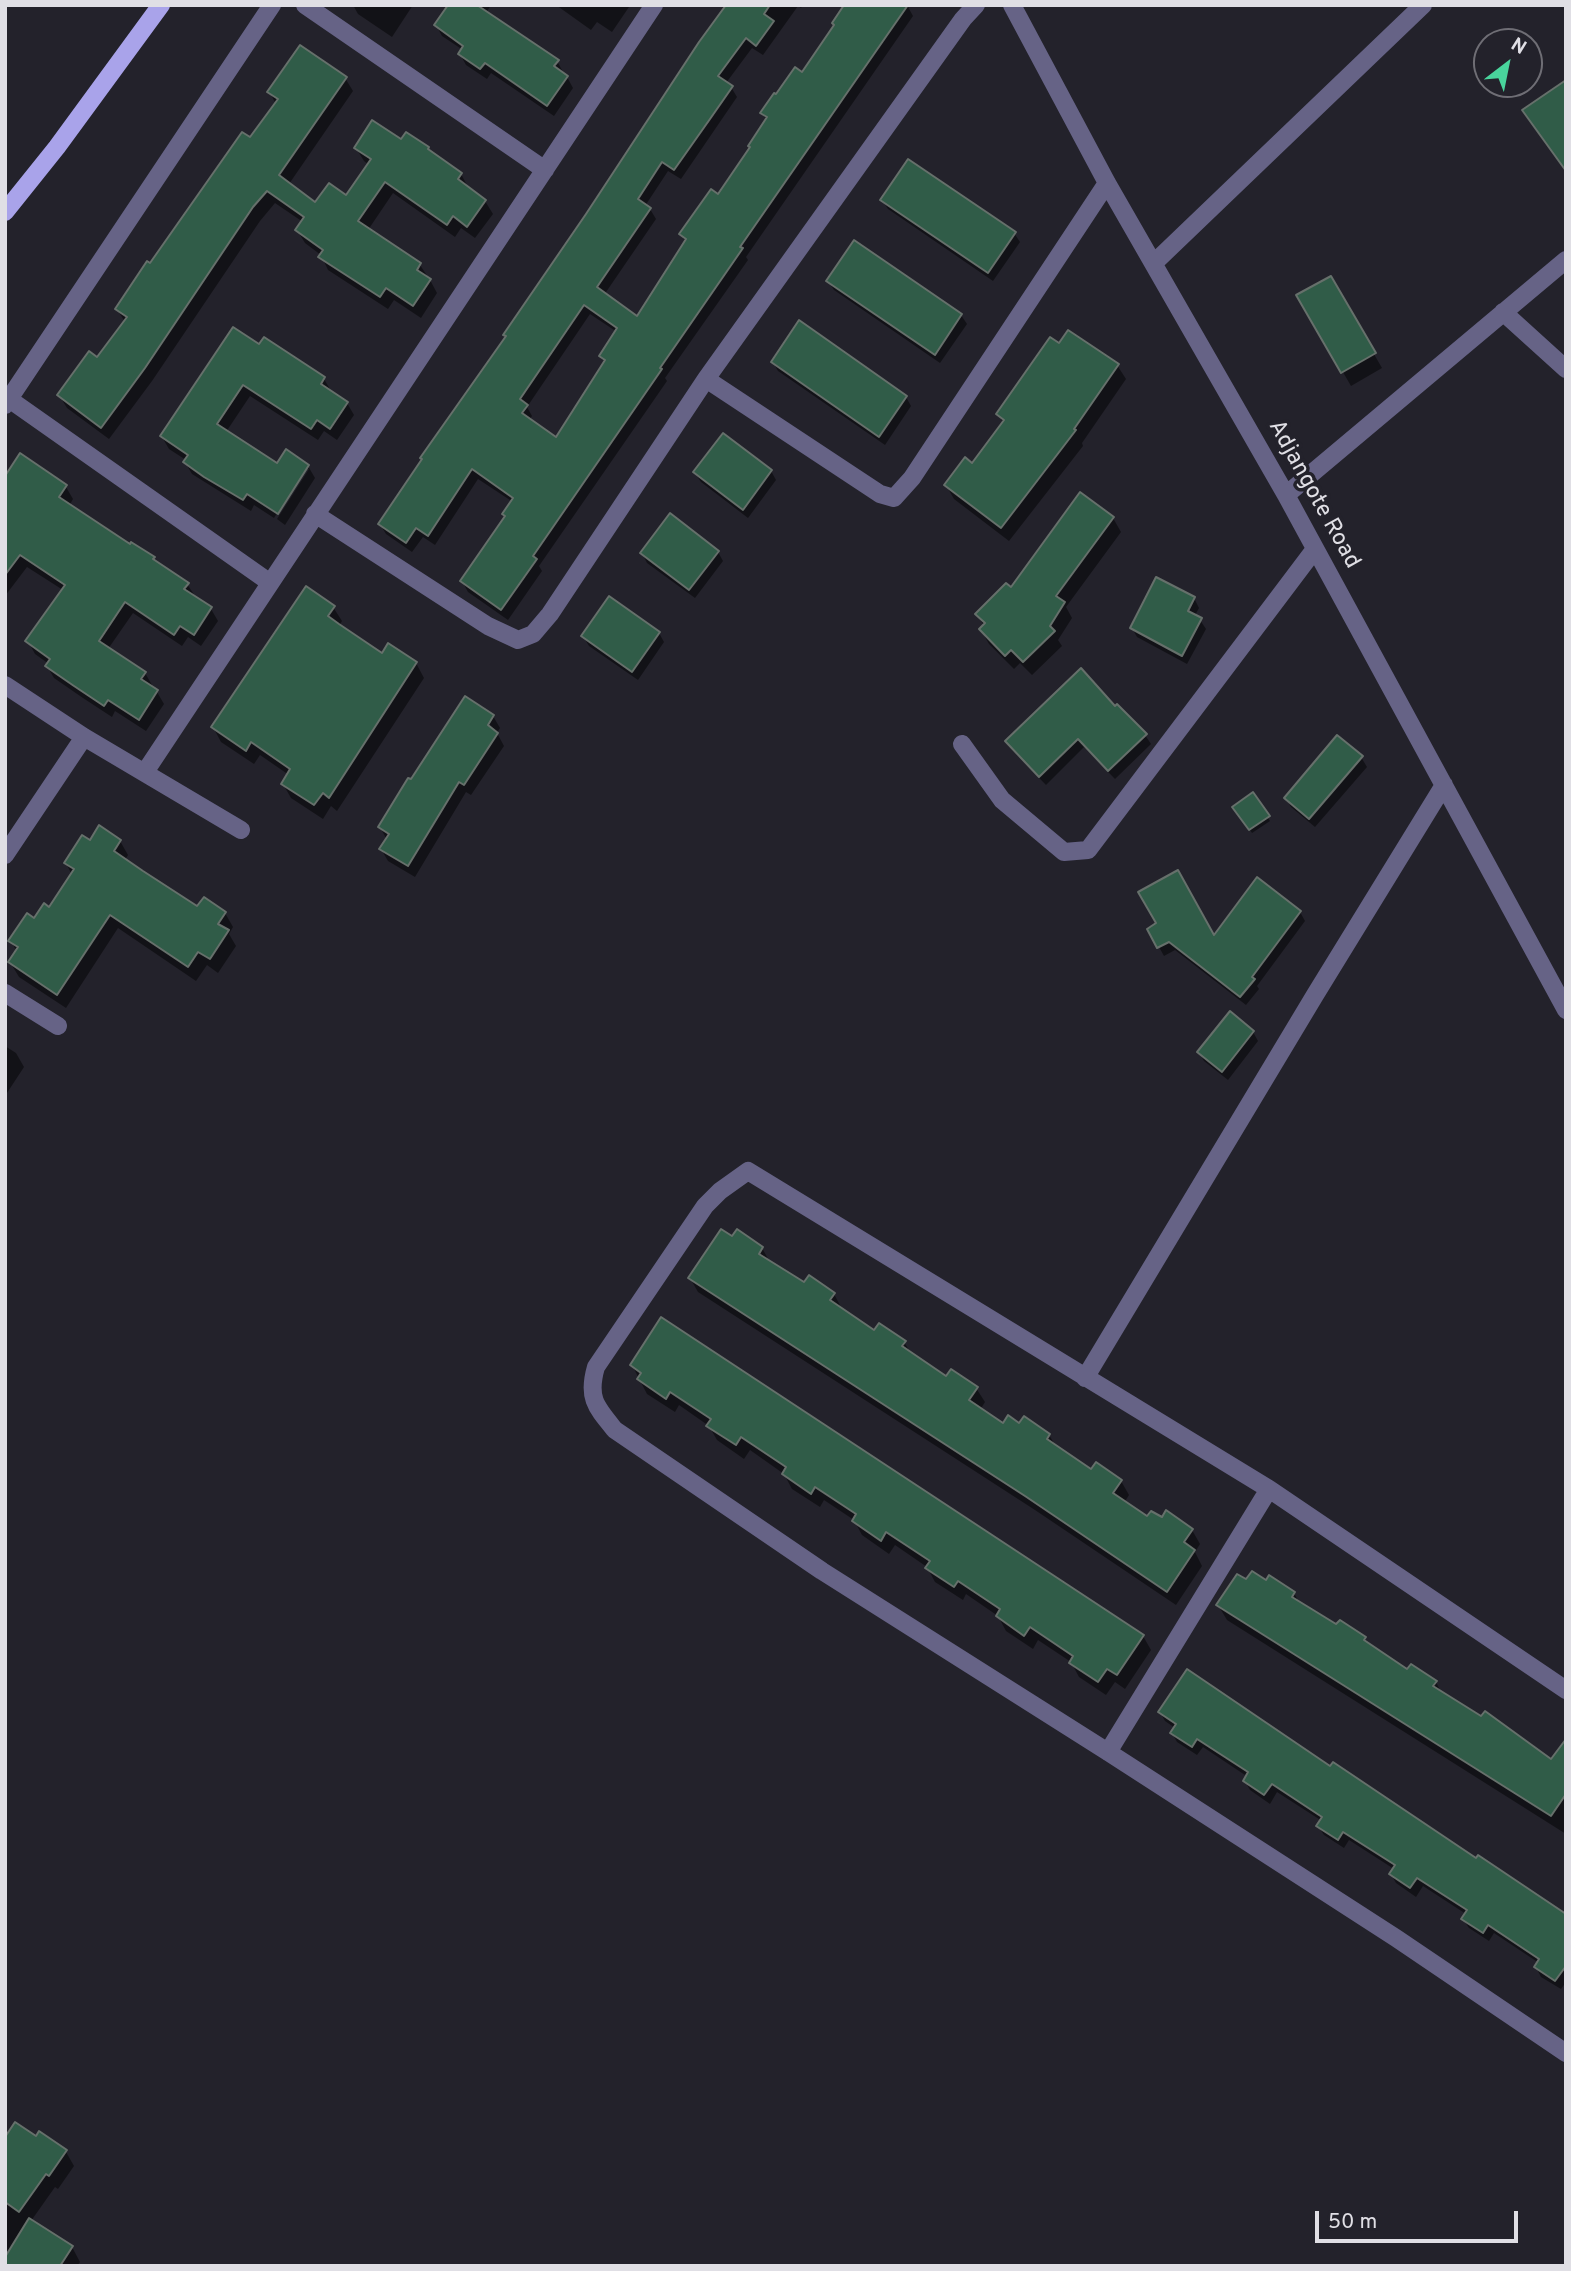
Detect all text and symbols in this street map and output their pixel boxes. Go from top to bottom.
north arrow [1473,28,1543,98]
text: N [1506,33,1530,61]
street label: Adjangote Road [1261,416,1365,574]
scale bar [1319,2198,1522,2242]
text: 50 m [1328,2209,1377,2236]

